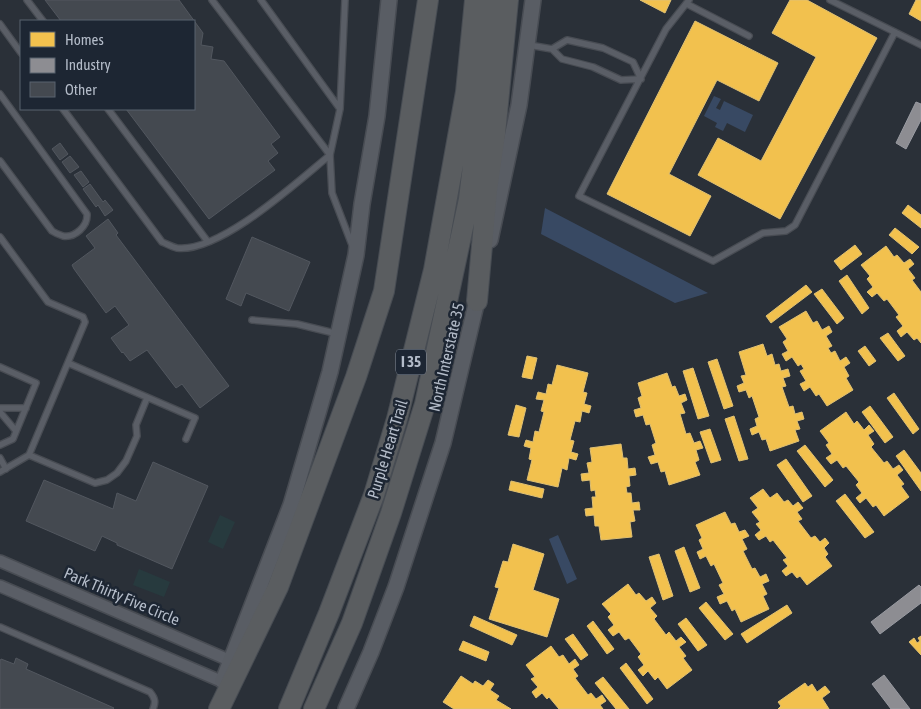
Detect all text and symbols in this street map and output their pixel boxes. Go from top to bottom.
legend [20,20,195,110]
text: Homes [65,31,104,48]
text: Industry [65,56,111,73]
text: Other [65,81,97,98]
street label: North Interstate 35 [425,301,467,413]
road number: I 35 [396,350,426,374]
street label: Purple Heart Trail [363,397,412,501]
street label: Park Thirty Five Circle [61,564,183,629]

